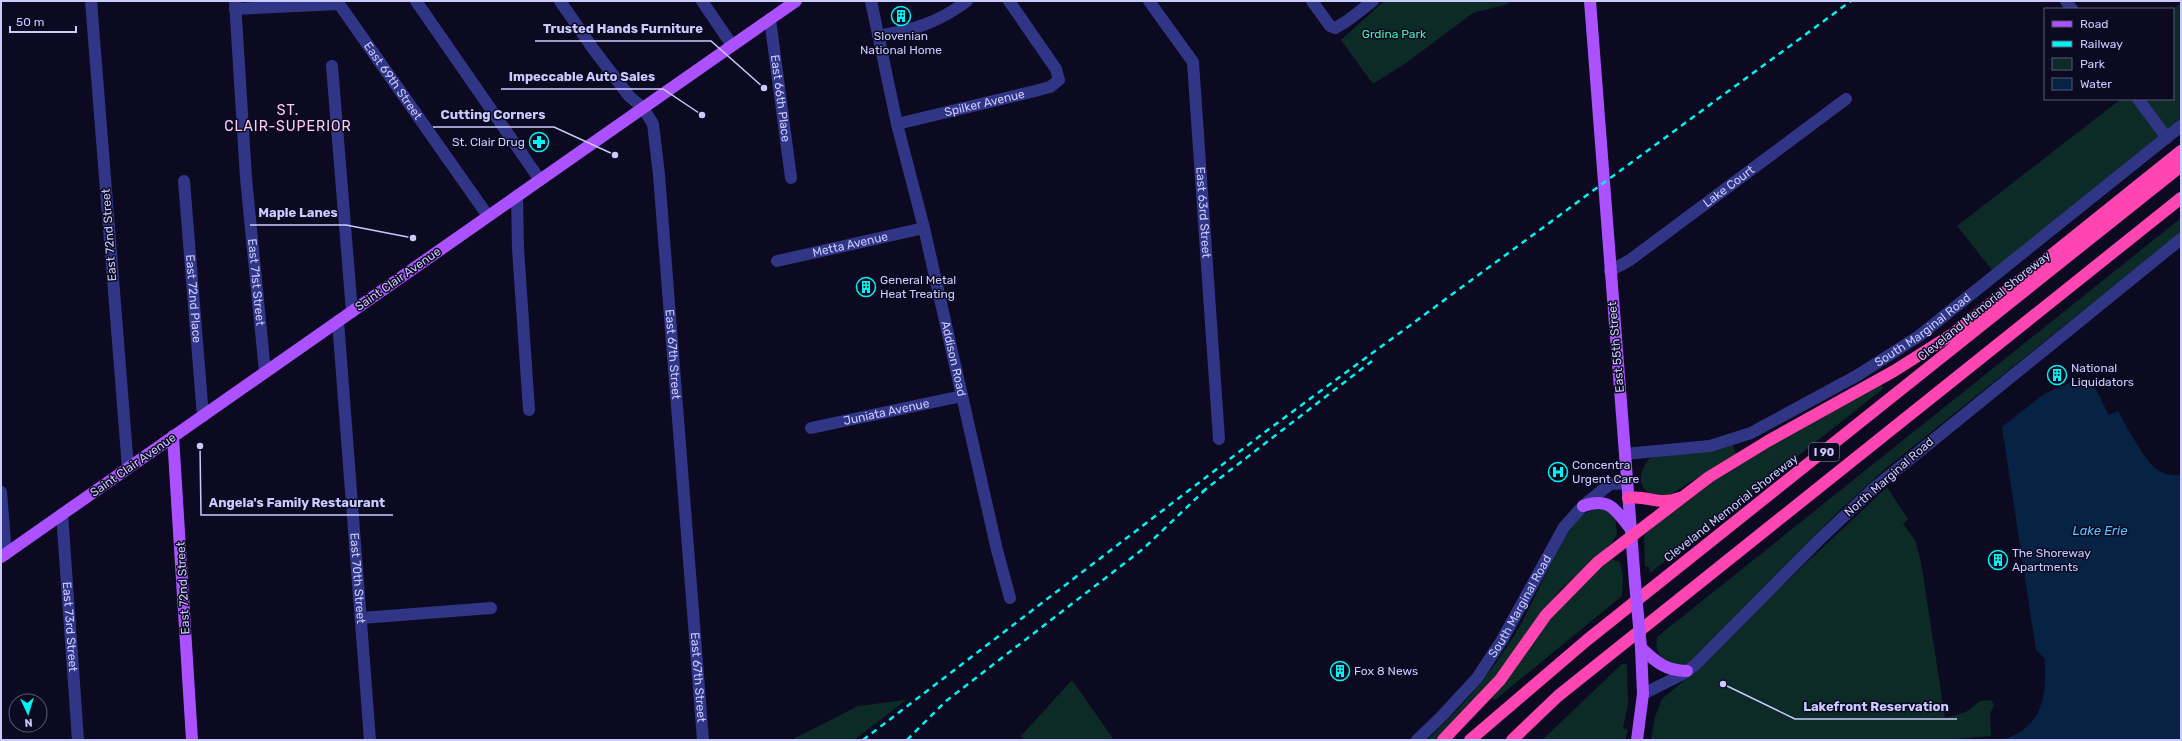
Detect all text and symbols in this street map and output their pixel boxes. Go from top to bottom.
building icon: Slovenian National Home [890,5,912,27]
scale bar [10,8,76,34]
legend [2044,8,2174,100]
text: 50 m [16,15,44,29]
callout: Trusted Hands Furniture [535,16,711,41]
text: Road [2080,17,2108,31]
text: Trusted Hands Furniture [543,21,703,36]
park label: Grdina Park [1362,27,1427,41]
place label: Slovenian National Home [860,29,942,57]
text: Railway [2080,37,2123,51]
street label: East 69th Street [361,39,425,123]
street label: East 66th Place [768,54,793,143]
text: Park [2080,57,2106,71]
callout: Impeccable Auto Sales [501,64,663,89]
text: Impeccable Auto Sales [509,69,655,84]
text: Water [2080,77,2112,91]
street label: Spilker Avenue [943,87,1026,119]
district label: ST. CLAIR-SUPERIOR [224,102,352,135]
callout: Cutting Corners [433,102,554,127]
text: Cutting Corners [441,107,545,122]
pharmacy icon: St. Clair Drug [528,131,550,153]
place label: St. Clair Drug [452,135,525,149]
street label: Lake Court [1700,163,1757,210]
street label: East 63rd Street [1193,166,1214,259]
street label: East 72nd Street [99,188,119,282]
callout: Maple Lanes [250,200,346,225]
text: Maple Lanes [258,205,338,220]
street label: Metta Avenue [811,229,890,260]
street label: East 71st Street [245,238,267,327]
street label: Saint Clair Avenue [353,244,444,314]
street label: Cleveland Memorial Shoreway [1915,248,2053,364]
street label: East 72nd Place [183,254,204,344]
place label: General Metal Heat Treating [880,273,956,301]
building icon: General Metal Heat Treating [855,276,877,298]
street label: South Marginal Road [1872,290,1974,369]
street label: East 55th Street [1605,300,1627,393]
street label: East 67th Street [662,309,683,400]
street label: Addison Road [938,319,969,398]
place label: National Liquidators [2071,361,2134,389]
building icon: National Liquidators [2046,364,2068,386]
street label: Juniata Avenue [842,396,931,428]
street label: Saint Clair Avenue [88,430,179,500]
street label: North Marginal Road [1842,434,1936,520]
road number: I 90 [1809,443,1839,461]
street label: Cleveland Memorial Shoreway [1661,451,1801,565]
place label: Concentra Urgent Care [1572,458,1640,486]
hospital icon: Concentra Urgent Care [1547,461,1569,483]
callout: Angela's Family Restaurant [201,490,393,515]
text: Angela's Family Restaurant [209,495,385,510]
water label: Lake Erie [2073,523,2127,538]
street label: East 70th Street [347,532,368,625]
street label: East 72nd Street [174,541,192,635]
place label: The Shoreway Apartments [2012,546,2091,574]
building icon: The Shoreway Apartments [1987,549,2009,571]
street label: South Marginal Road [1485,553,1554,660]
street label: East 73rd Street [60,581,80,673]
street label: East 67th Street [688,632,709,723]
building icon: Fox 8 News [1329,660,1351,682]
place label: Fox 8 News [1354,664,1418,678]
north arrow [8,693,48,733]
callout: Lakefront Reservation [1795,694,1957,719]
text: Lakefront Reservation [1803,699,1949,714]
text: N [24,716,33,729]

